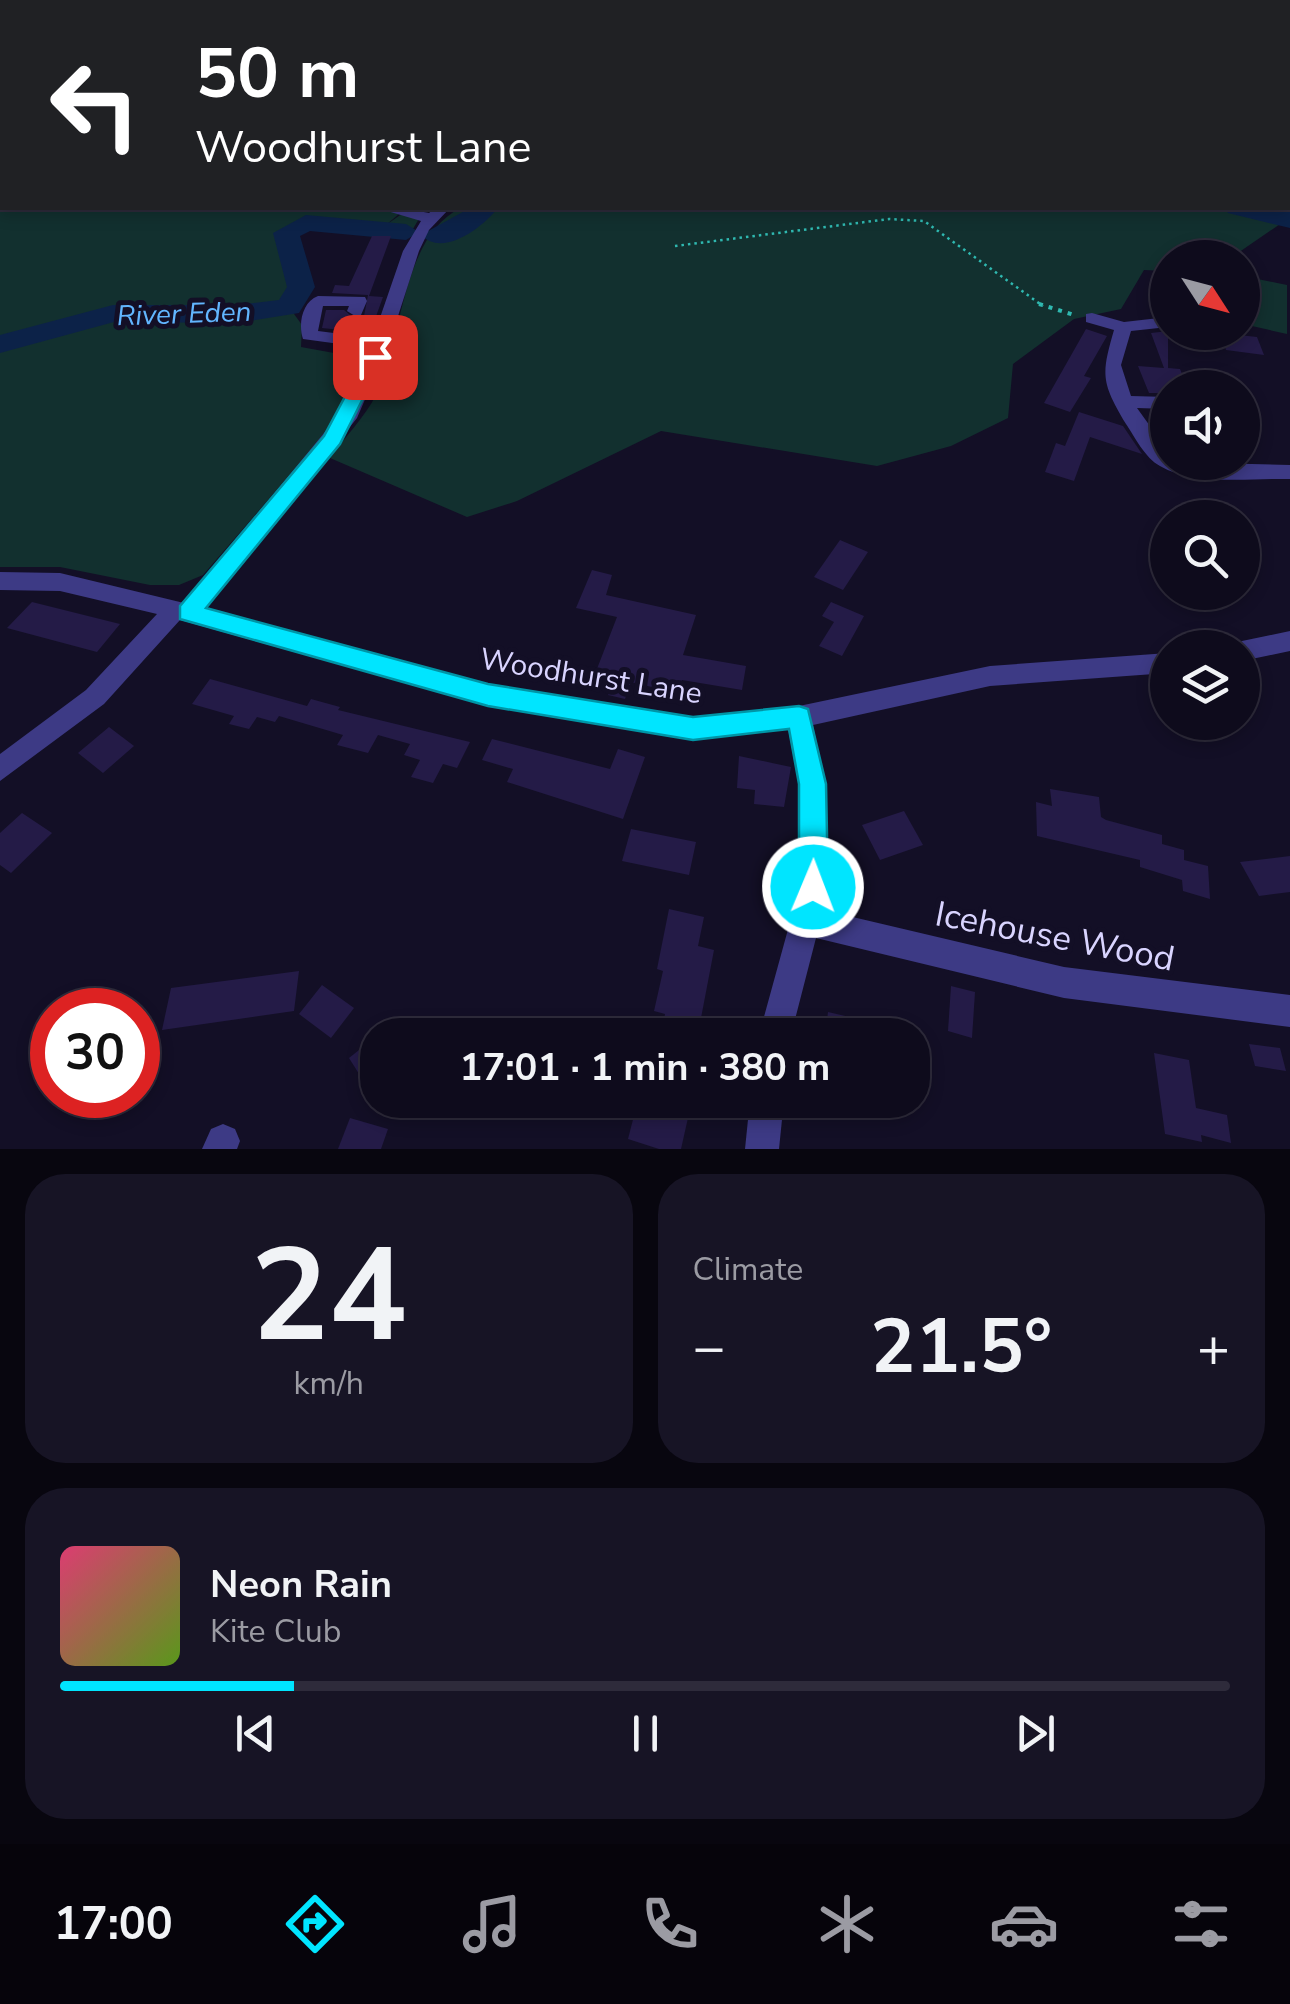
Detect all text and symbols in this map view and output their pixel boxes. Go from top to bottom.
text: 50 m [195,26,359,122]
icon: left [30,40,160,170]
text: Woodhurst Lane [195,117,531,178]
north arrow [1150,240,1260,350]
map controls [1150,240,1260,740]
water label: River Eden [116,293,252,335]
pin [333,315,418,400]
icon: arrive [348,330,403,385]
button: sound [1150,370,1260,480]
button: search [1150,500,1260,610]
button: layers [1150,630,1260,740]
street label: Woodhurst Lane [477,639,705,714]
position arrow [761,835,865,939]
street label: Icehouse Wood [931,890,1178,983]
speed limit sign: 30 [30,988,160,1118]
text: 17:01 · 1 min · 380 m [460,1042,830,1093]
text: 24 [251,1208,407,1385]
text: Climate [693,1248,803,1291]
text: 21.5° [870,1296,1052,1398]
text: − [693,1310,726,1385]
text: + [1197,1310,1230,1385]
text: km/h [293,1362,364,1405]
text: Neon Rain [210,1559,392,1610]
text: Kite Club [210,1610,341,1653]
icon: previous [228,1706,283,1761]
icon: pause [618,1706,673,1761]
icon: next [1008,1706,1063,1761]
icon: directions [280,1889,350,1959]
icon: music [457,1889,527,1959]
icon: phone [635,1889,705,1959]
icon: climate [812,1889,882,1959]
icon: car [989,1889,1059,1959]
icon: filters [1166,1889,1236,1959]
text: 17:00 [54,1894,173,1955]

